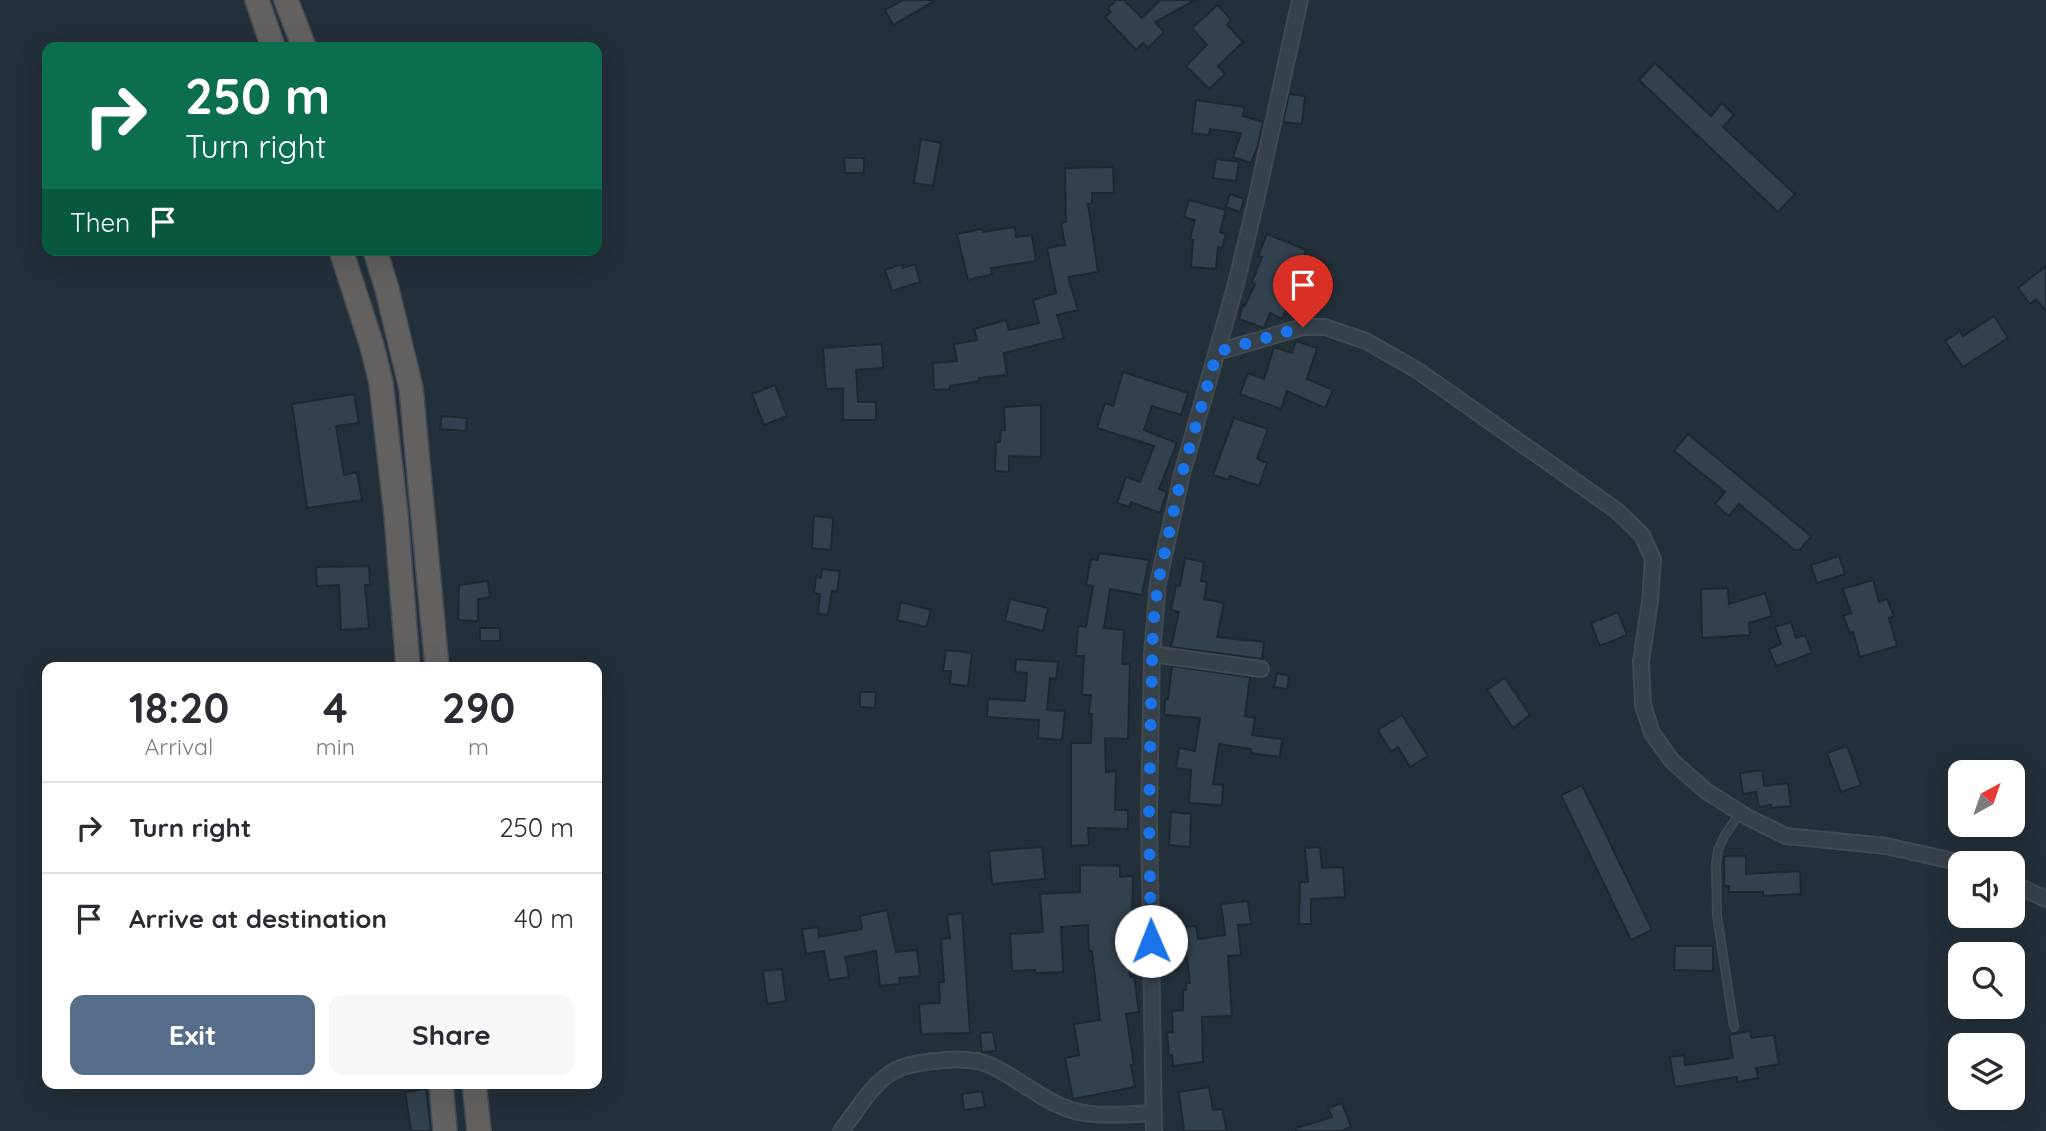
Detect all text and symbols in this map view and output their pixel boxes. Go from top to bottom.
text: 250 m [185,65,330,126]
icon: right [70,70,161,161]
text: Turn right [185,126,326,166]
icon: arrive [144,203,182,241]
text: Then [70,206,130,239]
pin [1273,255,1333,327]
icon: arrive [1284,266,1322,304]
text: 18:20 [129,681,229,734]
text: 4 [323,681,348,734]
text: 290 [442,681,515,734]
text: Arrival [144,732,213,761]
text: min [316,732,355,761]
text: m [468,732,489,761]
north arrow [1948,760,2025,836]
map controls [1948,760,2025,1110]
icon: right [70,809,108,847]
text: Turn right [129,811,251,844]
text: 250 m [499,811,574,844]
button: sound [1948,851,2025,928]
icon: arrive [70,900,108,938]
text: Arrive at destination [129,902,387,935]
text: 40 m [514,902,574,935]
position arrow [1114,904,1188,978]
button: search [1948,942,2025,1019]
button: Exit [70,995,315,1075]
button: Share [329,995,574,1075]
button: layers [1948,1033,2025,1110]

